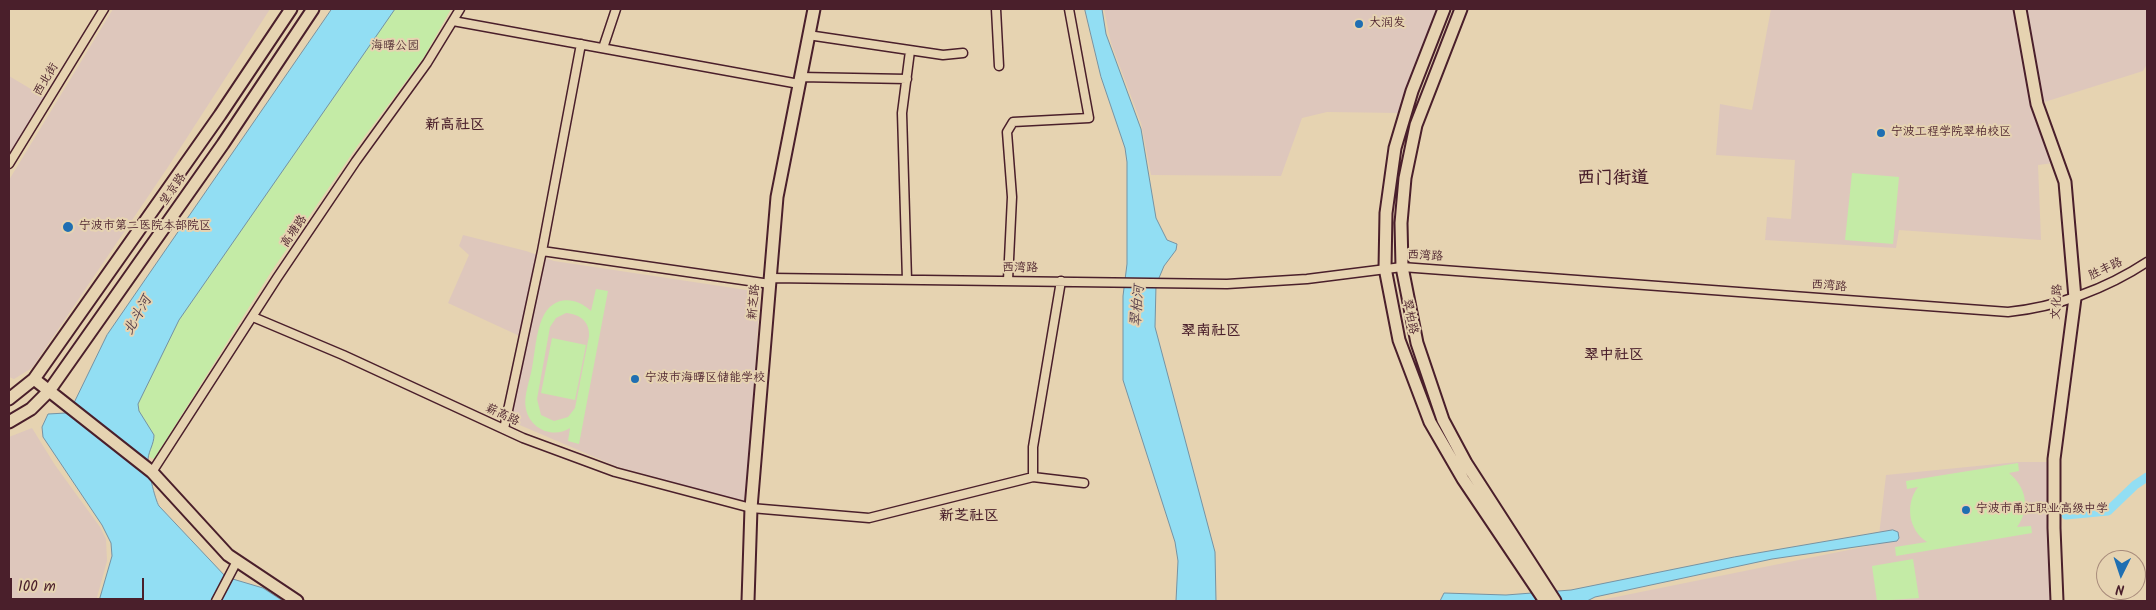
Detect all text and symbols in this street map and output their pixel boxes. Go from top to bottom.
place label: 大润发 [1369,17,1405,31]
marker: 大润发 [1353,18,1365,30]
park label: 海曙公园 [371,40,419,54]
street label: 西北街 [32,61,62,99]
district label: 新高社区 [425,117,485,135]
place label: 宁波工程学院翠柏校区 [1891,126,2011,140]
marker: 宁波工程学院翠柏校区 [1875,127,1887,139]
district label: 西门街道 [1577,169,1649,191]
street label: 望京路 [158,171,190,209]
street label: 高塘路 [279,213,311,251]
marker: 宁波市第二医院本部院区 [61,220,75,234]
place label: 宁波市第二医院本部院区 [79,220,211,234]
street label: 西湾路 [1407,249,1443,265]
street label: 胜丰路 [2087,256,2125,284]
street label: 西湾路 [1002,261,1038,277]
street label: 西湾路 [1811,279,1847,295]
street label: 新芝路 [746,283,764,321]
water label: 翠柏河 [1129,284,1149,328]
street label: 文化路 [2050,284,2066,320]
water label: 北斗河 [121,294,157,338]
street label: 翠柏路 [1398,298,1420,336]
district label: 翠南社区 [1181,323,1241,341]
district label: 翠中社区 [1584,347,1644,365]
place label: 宁波市海曙区储能学校 [645,372,765,386]
marker: 宁波市海曙区储能学校 [629,373,641,385]
street label: 薪高路 [483,402,521,430]
place label: 宁波市甬江职业高级中学 [1976,503,2108,517]
marker: 宁波市甬江职业高级中学 [1960,504,1972,516]
district label: 新芝社区 [939,508,999,526]
north arrow [2096,550,2146,600]
scale bar [12,568,146,600]
text: 100 m [18,575,56,599]
text: N [2115,578,2125,600]

